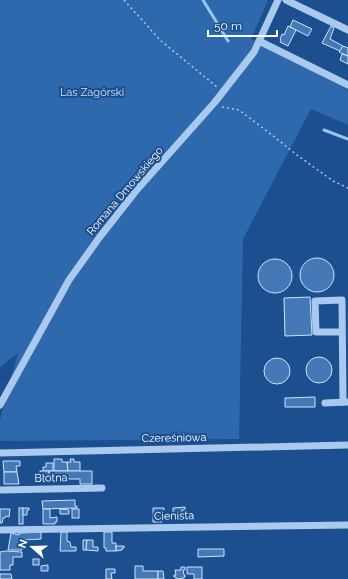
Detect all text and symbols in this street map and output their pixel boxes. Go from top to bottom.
scale bar [208,12,277,38]
text: 50 m [214,19,242,33]
park label: Las Zagórski [60,86,124,99]
street label: Romana Dmowskiego [84,144,166,238]
street label: Czereśniowa [142,431,206,445]
street label: Błotna [34,471,68,485]
street label: Cienista [154,509,194,523]
north arrow [12,527,52,567]
text: N [16,538,31,550]

